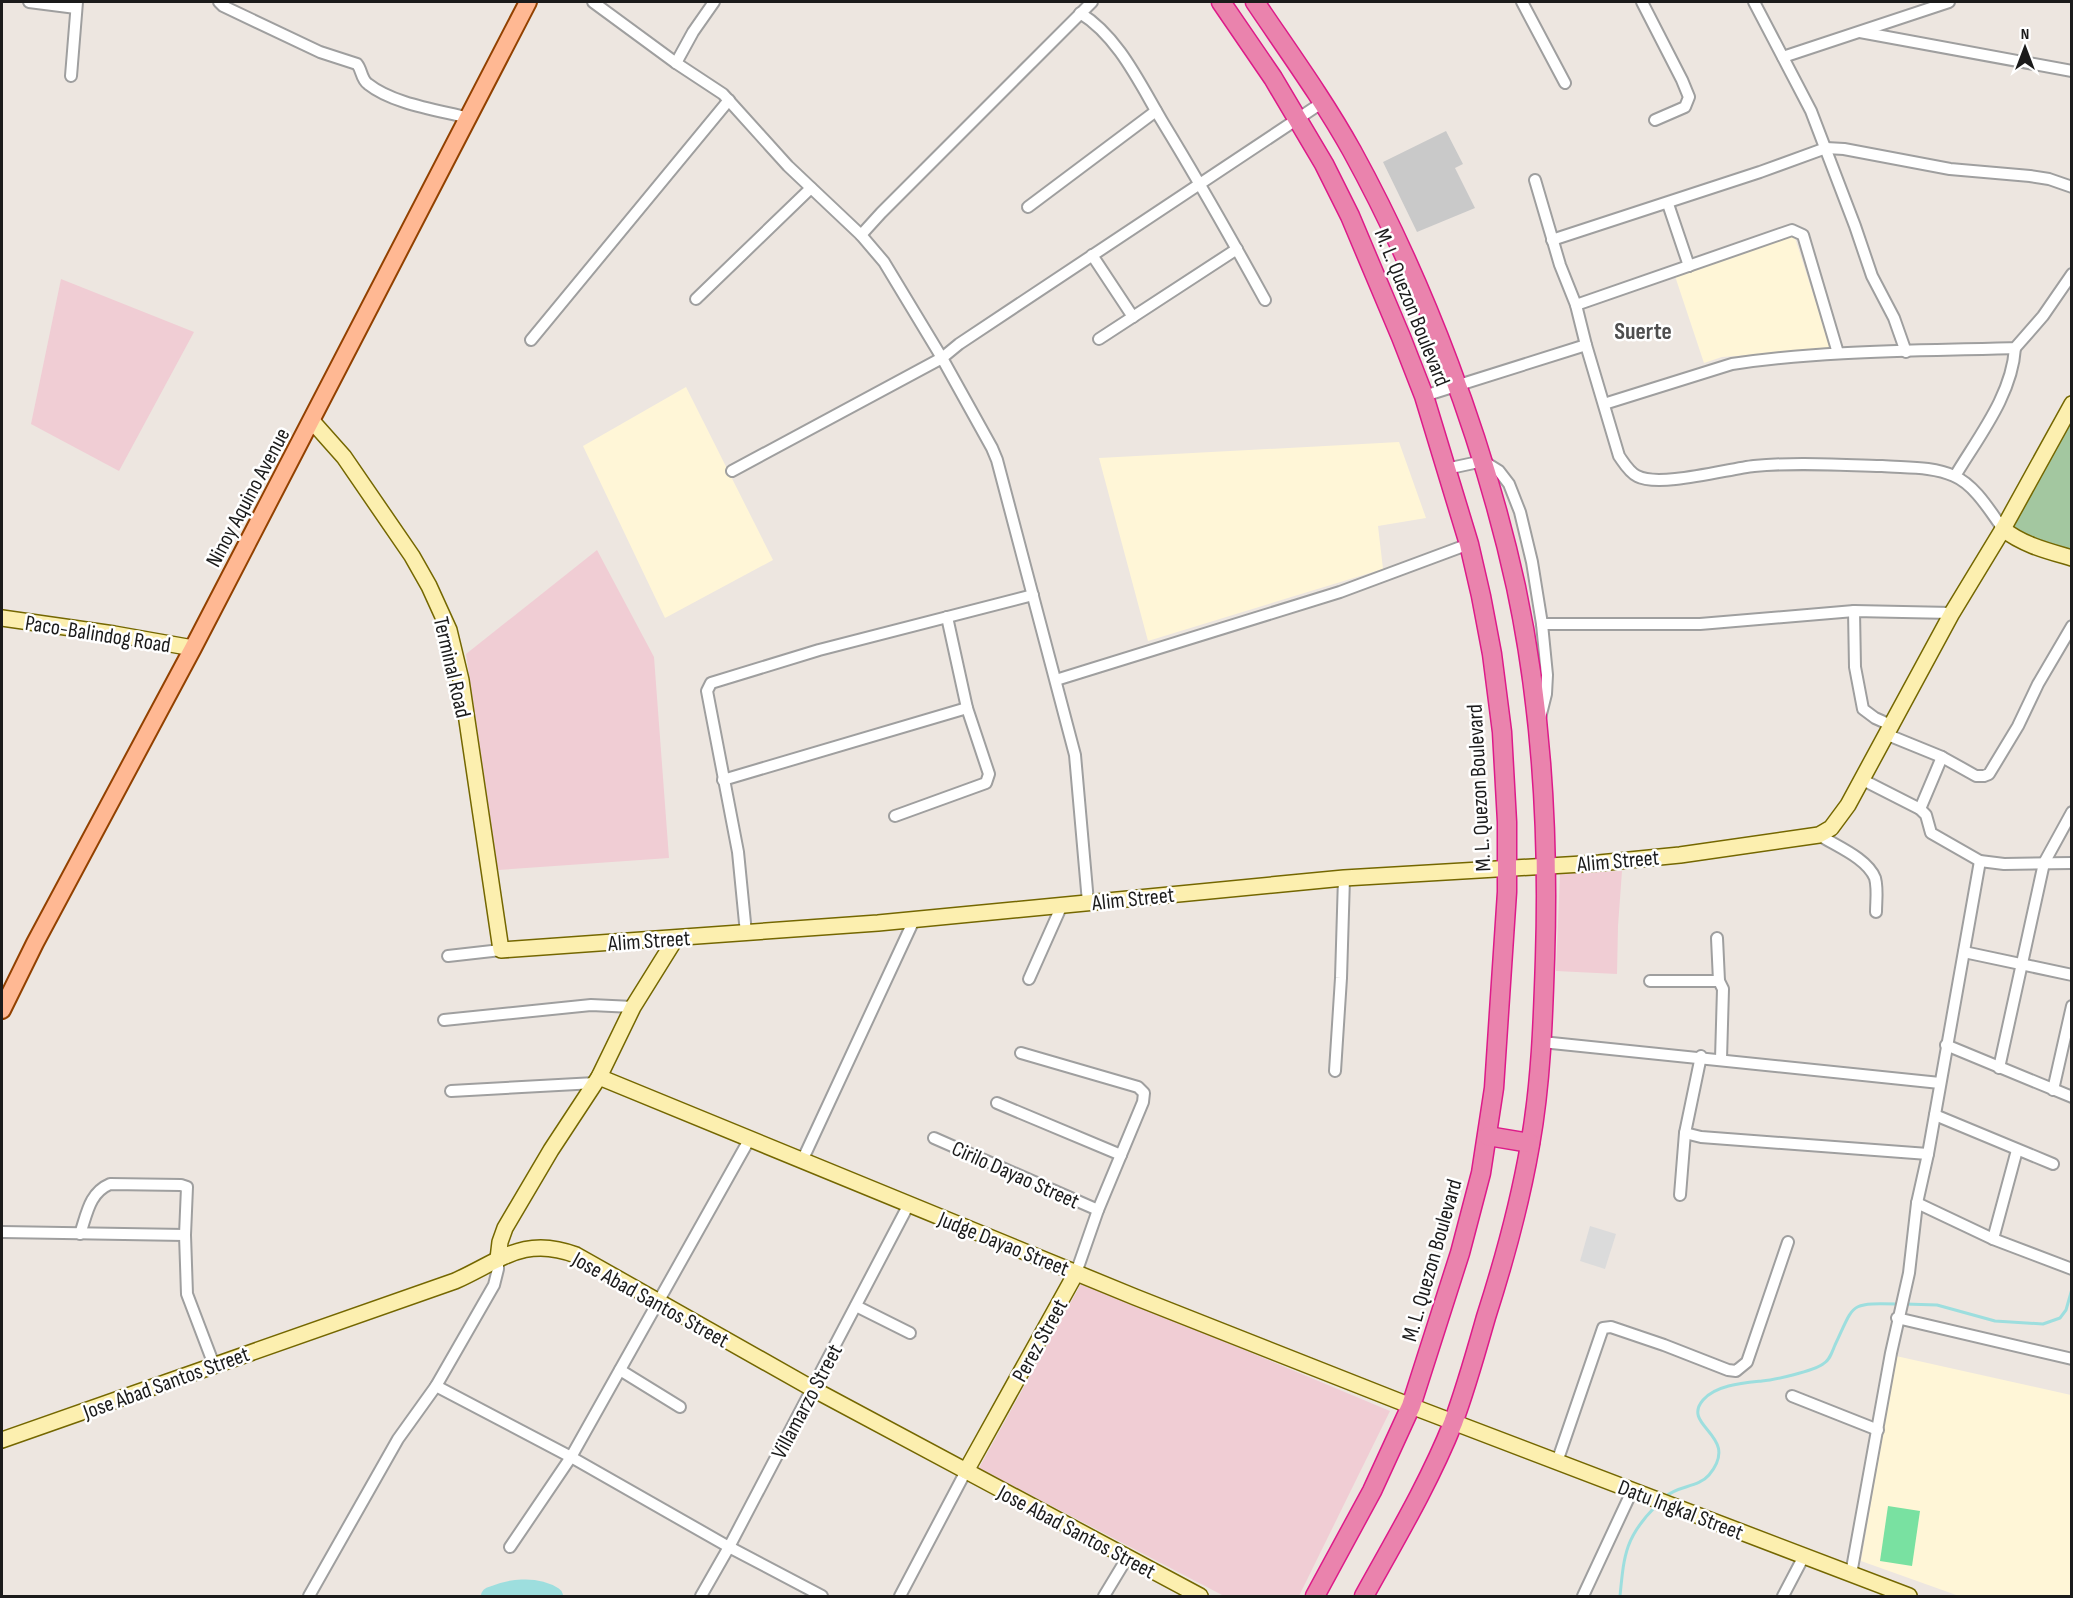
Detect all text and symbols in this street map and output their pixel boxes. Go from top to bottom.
north arrow [1995,18,2055,78]
text: N [2021,25,2029,44]
street label: M. L. Quezon Boulevard [1368,225,1456,390]
district label: Suerte [1614,317,1672,346]
street label: Ninoy Aquino Avenue [200,424,296,572]
street label: Paco-Balindog Road [23,610,172,659]
street label: Terminal Road [427,614,476,721]
street label: M. L. Quezon Boulevard [1462,703,1497,872]
street label: Alim Street [1575,844,1661,879]
street label: Alim Street [1090,882,1176,917]
street label: Alim Street [606,925,691,958]
street label: Cirilo Dayao Street [948,1135,1084,1216]
street label: M. L. Quezon Boulevard [1396,1176,1469,1345]
street label: Judge Dayao Street [933,1206,1073,1283]
street label: Jose Abad Santos Street [566,1246,733,1355]
street label: Perez Street [1007,1294,1074,1387]
street label: Villamarzo Street [766,1339,849,1464]
street label: Jose Abad Santos Street [79,1341,254,1426]
street label: Datu Ingkal Street [1614,1474,1747,1547]
street label: Jose Abad Santos Street [992,1479,1160,1585]

